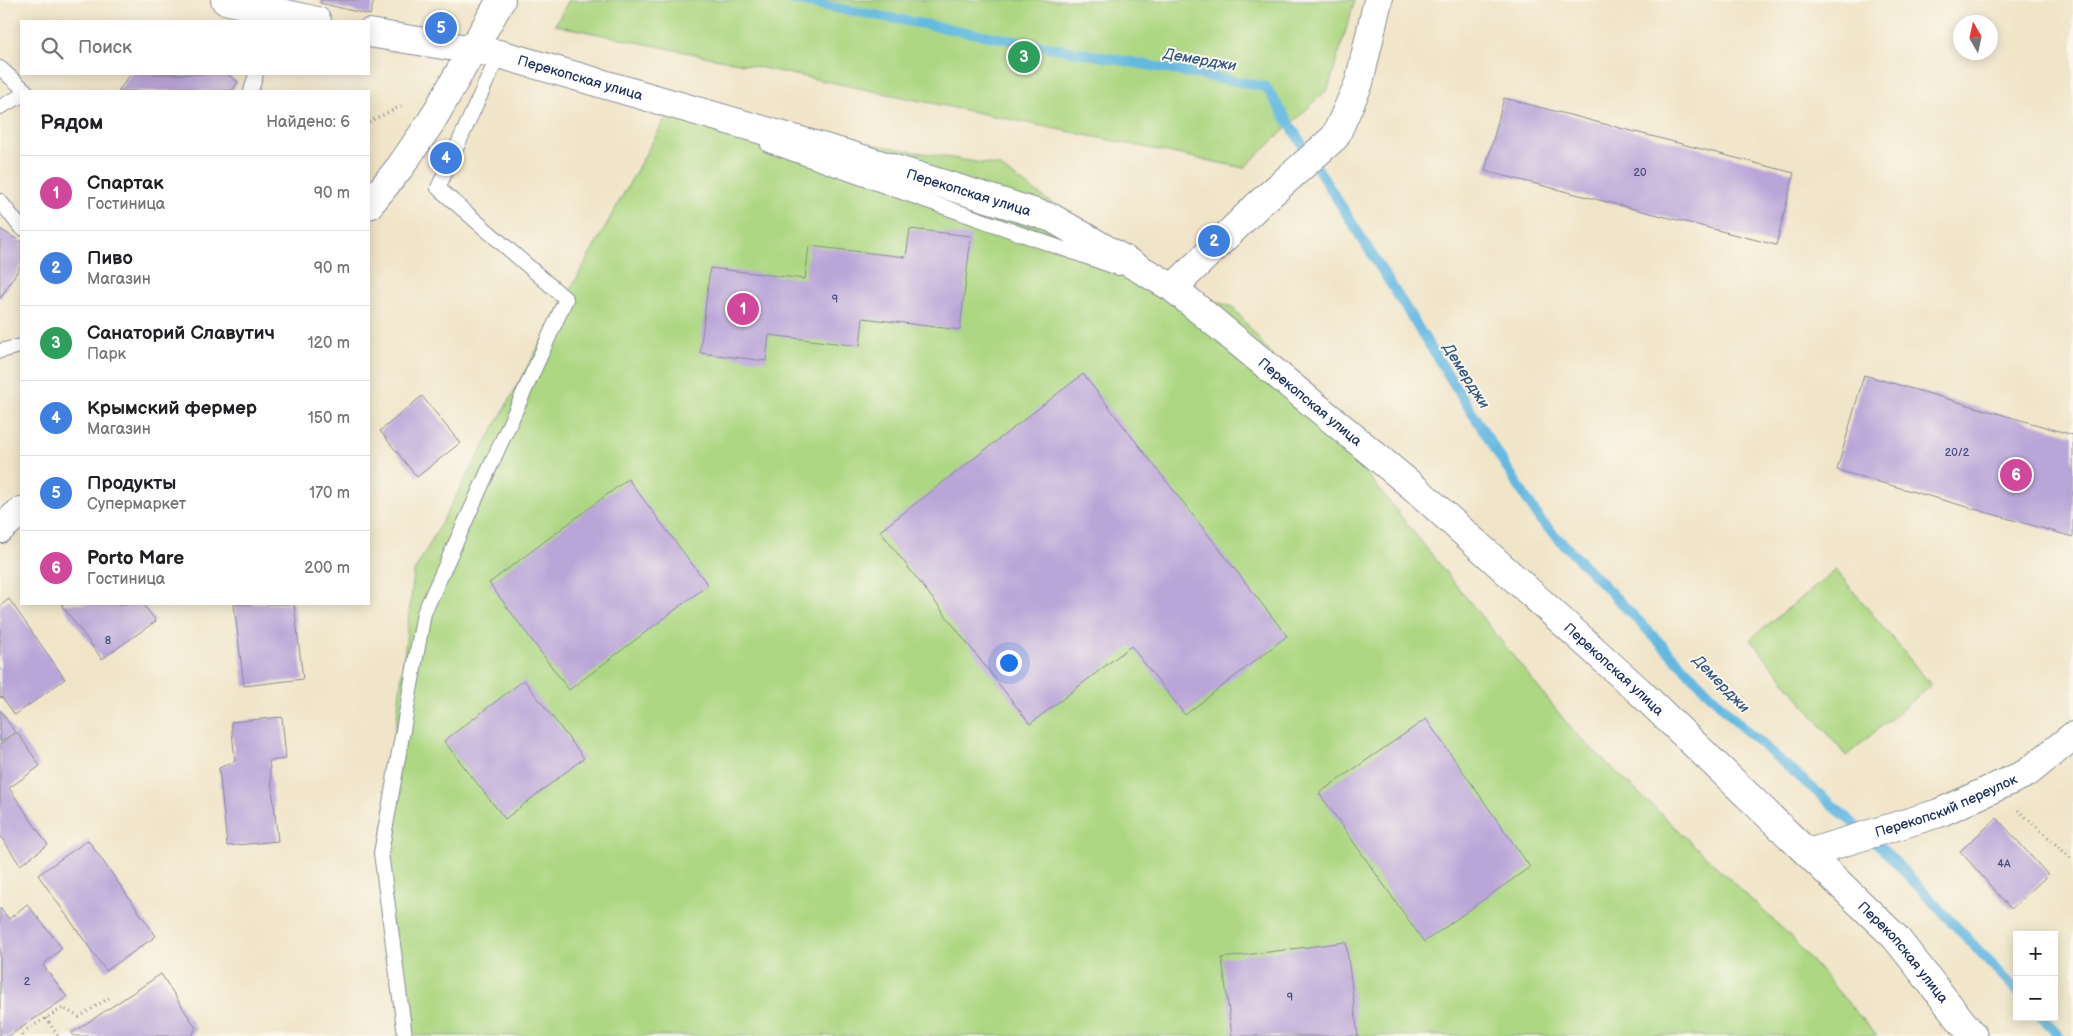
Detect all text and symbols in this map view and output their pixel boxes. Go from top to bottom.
pin: 5 [425,9,457,47]
north arrow [1953,15,1998,60]
search box [20,20,370,75]
icon: search [38,34,66,62]
text: Поиск [78,36,132,59]
pin: 3 [1008,38,1040,76]
water label: Демерджи [1161,44,1239,76]
street label: Перекопская улица [516,51,646,104]
text: Рядом [40,110,103,135]
text: Найдено: 6 [266,113,350,132]
pin: 4 [430,139,462,177]
street label: Перекопская улица [904,165,1034,220]
house number: 20 [1634,166,1647,179]
text: Спартак [87,172,163,195]
text: 1 [53,184,59,203]
text: 90 m [314,184,350,203]
text: Гостиница [87,195,165,214]
pin: 2 [1198,222,1230,260]
text: Пиво [87,247,133,270]
text: 2 [51,259,61,278]
text: 90 m [314,259,350,278]
text: Магазин [87,270,151,289]
pin: 1 [727,290,759,328]
house number: 9 [832,293,838,306]
text: Санаторий Славутич [87,322,275,345]
text: 3 [51,334,61,353]
text: 120 m [307,334,350,353]
water label: Демерджи [1438,339,1494,413]
text: Парк [87,345,126,364]
street label: Перекопская улица [1255,354,1366,450]
text: Крымский фермер [87,397,257,420]
text: 4 [51,409,61,428]
text: 150 m [308,409,350,428]
text: Магазин [87,420,151,439]
house number: 20/2 [1945,446,1970,459]
pin: 6 [2000,456,2032,494]
text: Продукты [87,472,176,495]
text: 5 [51,484,61,503]
text: 170 m [309,484,350,503]
text: Супермаркет [87,495,186,514]
text: Porto Mare [87,547,184,570]
text: 6 [51,559,61,578]
text: 200 m [304,559,350,578]
text: Гостиница [87,570,165,589]
street label: Перекопская улица [1561,619,1668,719]
house number: 8 [105,634,111,647]
your location [996,650,1022,676]
water label: Демерджи [1688,650,1754,718]
street label: Перекопский переулок [1873,770,2020,841]
house number: 4А [1997,857,2011,870]
street label: Перекопская улица [1855,898,1953,1007]
map controls [2013,931,2058,1021]
button: + [2013,931,2058,976]
house number: 2 [24,975,31,988]
button: − [2013,976,2058,1021]
house number: 9 [1287,991,1293,1004]

